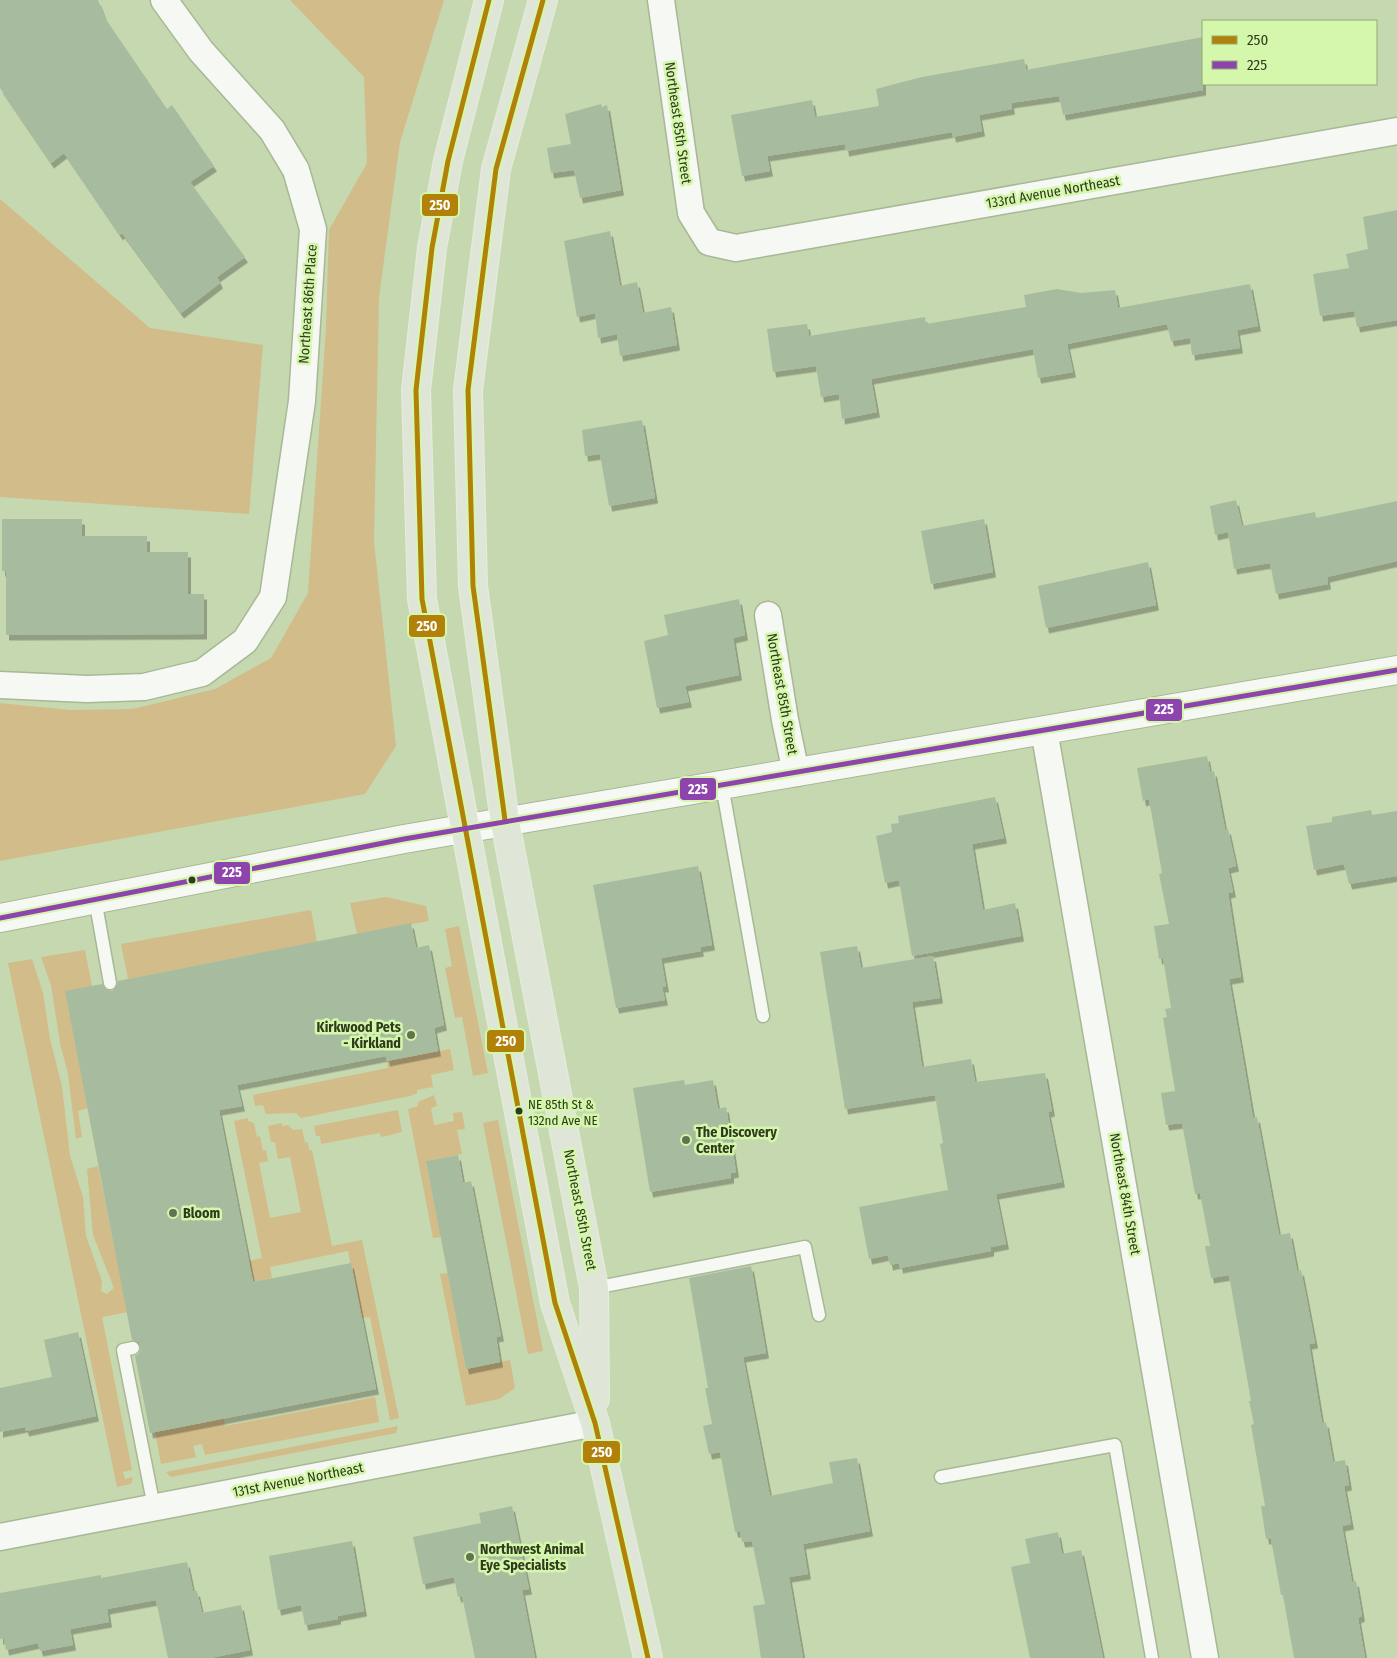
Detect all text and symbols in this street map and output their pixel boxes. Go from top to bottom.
legend [1202,20,1377,85]
text: 250 [1247,31,1268,49]
text: 225 [1247,56,1267,74]
street label: Northeast 85th Street [661,61,695,186]
street label: 133rd Avenue Northeast [985,172,1122,212]
line badge: 250 [421,193,459,217]
text: 250 [429,197,451,214]
street label: Northeast 86th Place [295,244,321,364]
line badge: 250 [408,614,446,638]
text: 250 [416,618,438,635]
street label: Northeast 85th Street [763,632,801,757]
line badge: 225 [1145,698,1183,722]
text: 225 [1153,701,1174,718]
line badge: 225 [679,777,717,801]
text: 225 [687,781,708,798]
line badge: 225 [213,861,251,885]
text: 225 [221,864,242,881]
unlabelled marker [187,875,197,885]
place label: Kirkwood Pets - Kirkland [317,1019,401,1052]
marker: Kirkwood Pets - Kirkland [405,1029,417,1041]
line badge: 250 [486,1029,525,1053]
text: 250 [495,1033,517,1050]
place label: NE 85th St & 132nd Ave NE [528,1097,597,1128]
marker: NE 85th St & 132nd Ave NE [514,1106,524,1116]
place label: The Discovery Center [696,1124,777,1157]
street label: Northeast 84th Street [1106,1132,1144,1257]
marker: The Discovery Center [680,1134,692,1146]
street label: Northeast 85th Street [560,1148,600,1272]
place label: Bloom [183,1205,221,1222]
marker: Bloom [167,1207,179,1219]
line badge: 250 [582,1440,621,1464]
text: 250 [591,1444,613,1461]
street label: 131st Avenue Northeast [231,1459,365,1501]
place label: Northwest Animal Eye Specialists [480,1541,584,1574]
marker: Northwest Animal Eye Specialists [464,1551,476,1563]

